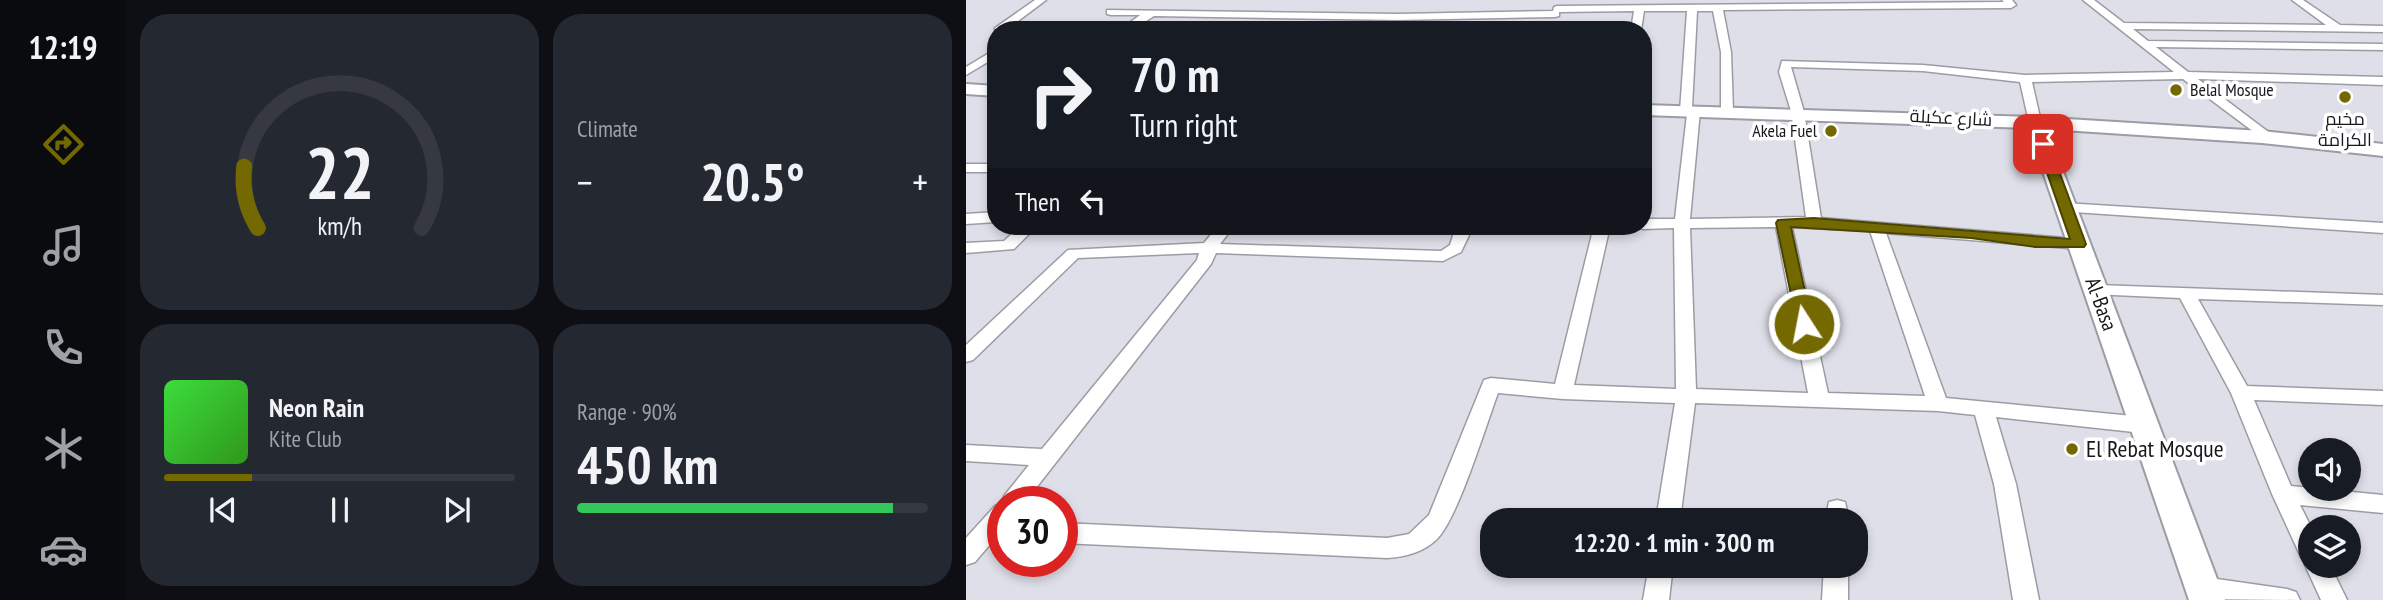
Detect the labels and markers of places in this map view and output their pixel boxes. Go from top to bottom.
place label: Belal Mosque [2190,78,2274,101]
marker: Belal Mosque [2168,82,2184,98]
marker: مخيم الكرامة [2337,89,2353,105]
place label: مخيم الكرامة [2318,107,2372,151]
pin [2013,114,2073,174]
place label: Akela Fuel [1752,119,1818,142]
marker: Akela Fuel [1823,123,1839,139]
place label: El Rebat Mosque [2086,433,2224,464]
marker: El Rebat Mosque [2064,441,2080,457]

